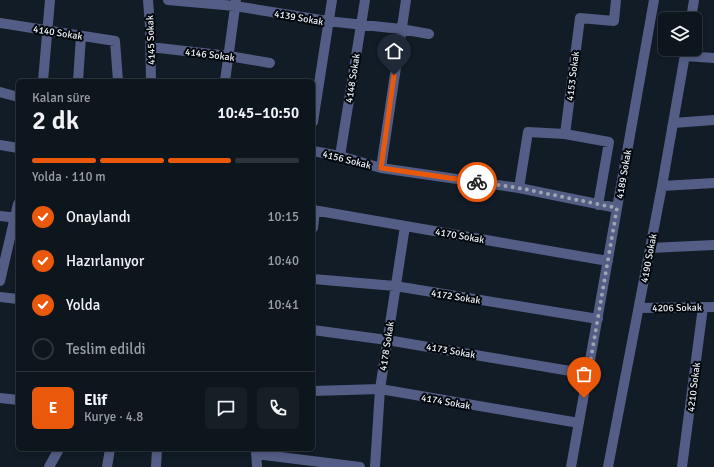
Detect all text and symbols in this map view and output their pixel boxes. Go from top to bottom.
street label: 4139 Sokak [273,8,324,28]
map controls [658,12,702,56]
button: layers [658,12,702,56]
street label: 4145 Sokak [144,15,158,65]
street label: 4140 Sokak [32,23,83,43]
pin [377,34,411,75]
icon: home [383,40,405,62]
street label: 4146 Sokak [185,46,235,64]
street label: 4153 Sokak [564,51,582,101]
street label: 4148 Sokak [343,53,363,104]
text: Kalan süre [32,90,91,106]
text: 10:45–10:50 [218,104,299,122]
text: 2 dk [32,105,79,137]
street label: 4156 Sokak [321,148,372,172]
street label: 4189 Sokak [614,149,634,200]
courier [457,162,497,202]
text: Yolda · 110 m [32,169,106,185]
icon: bike [466,171,488,193]
icon: check [32,206,54,228]
text: Onaylandı [66,208,131,226]
text: 10:15 [267,209,299,225]
street label: 4170 Sokak [434,226,485,246]
street label: 4190 Sokak [638,233,660,284]
icon: check [32,250,54,272]
text: Hazırlanıyor [66,252,144,270]
text: 10:40 [267,253,299,269]
street label: 4172 Sokak [430,287,481,307]
icon: check [32,294,54,316]
text: Yolda [66,296,100,314]
text: 10:41 [267,297,299,313]
street label: 4206 Sokak [652,302,702,314]
street label: 4178 Sokak [377,321,397,372]
text: Teslim edildi [66,340,146,358]
street label: 4173 Sokak [425,341,476,361]
pin [567,357,601,398]
street label: 4210 Sokak [685,362,703,412]
icon: bag [573,363,595,385]
button: chat [205,387,247,429]
button: phone [257,387,299,429]
text: Elif [84,391,107,409]
street label: 4174 Sokak [420,392,471,412]
text: E [49,399,57,417]
text: Kurye · 4.8 [84,409,143,425]

